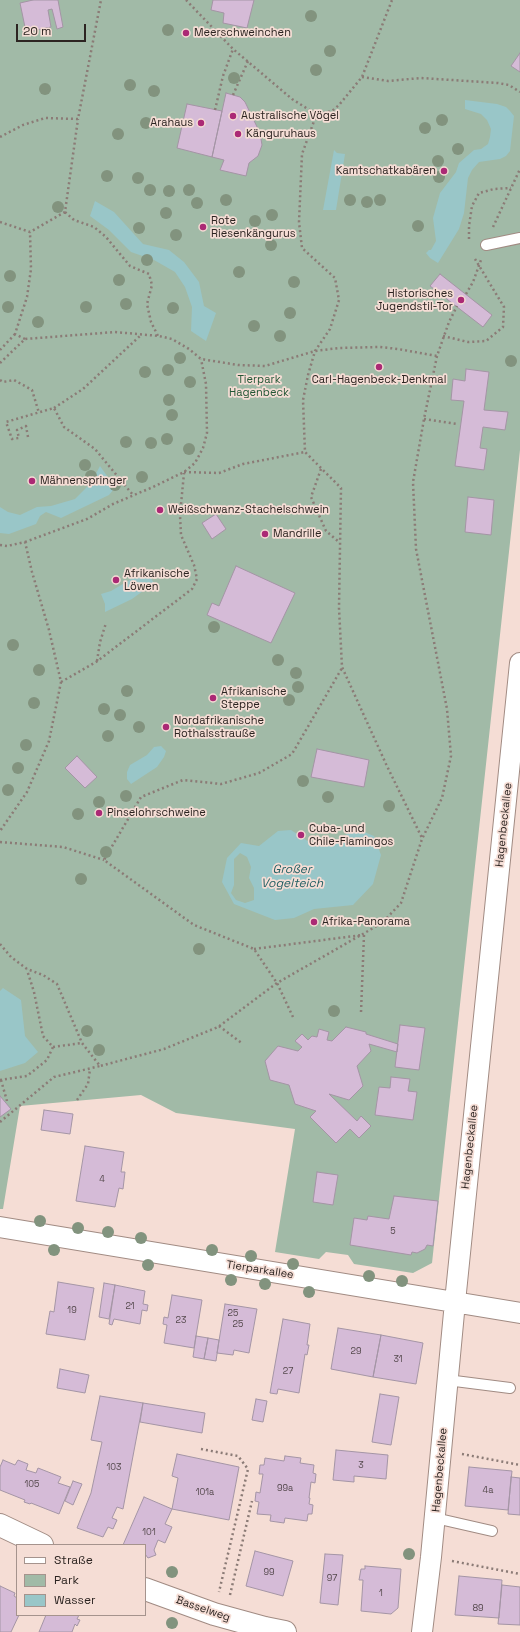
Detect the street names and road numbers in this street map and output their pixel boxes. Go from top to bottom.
street label: Hagenbeckallee [493,782,515,868]
street label: Hagenbeckallee [459,1104,481,1190]
street label: Tierparkallee [225,1258,295,1282]
street label: Hagenbeckallee [430,1427,450,1513]
street label: Basselweg [174,1594,232,1624]

